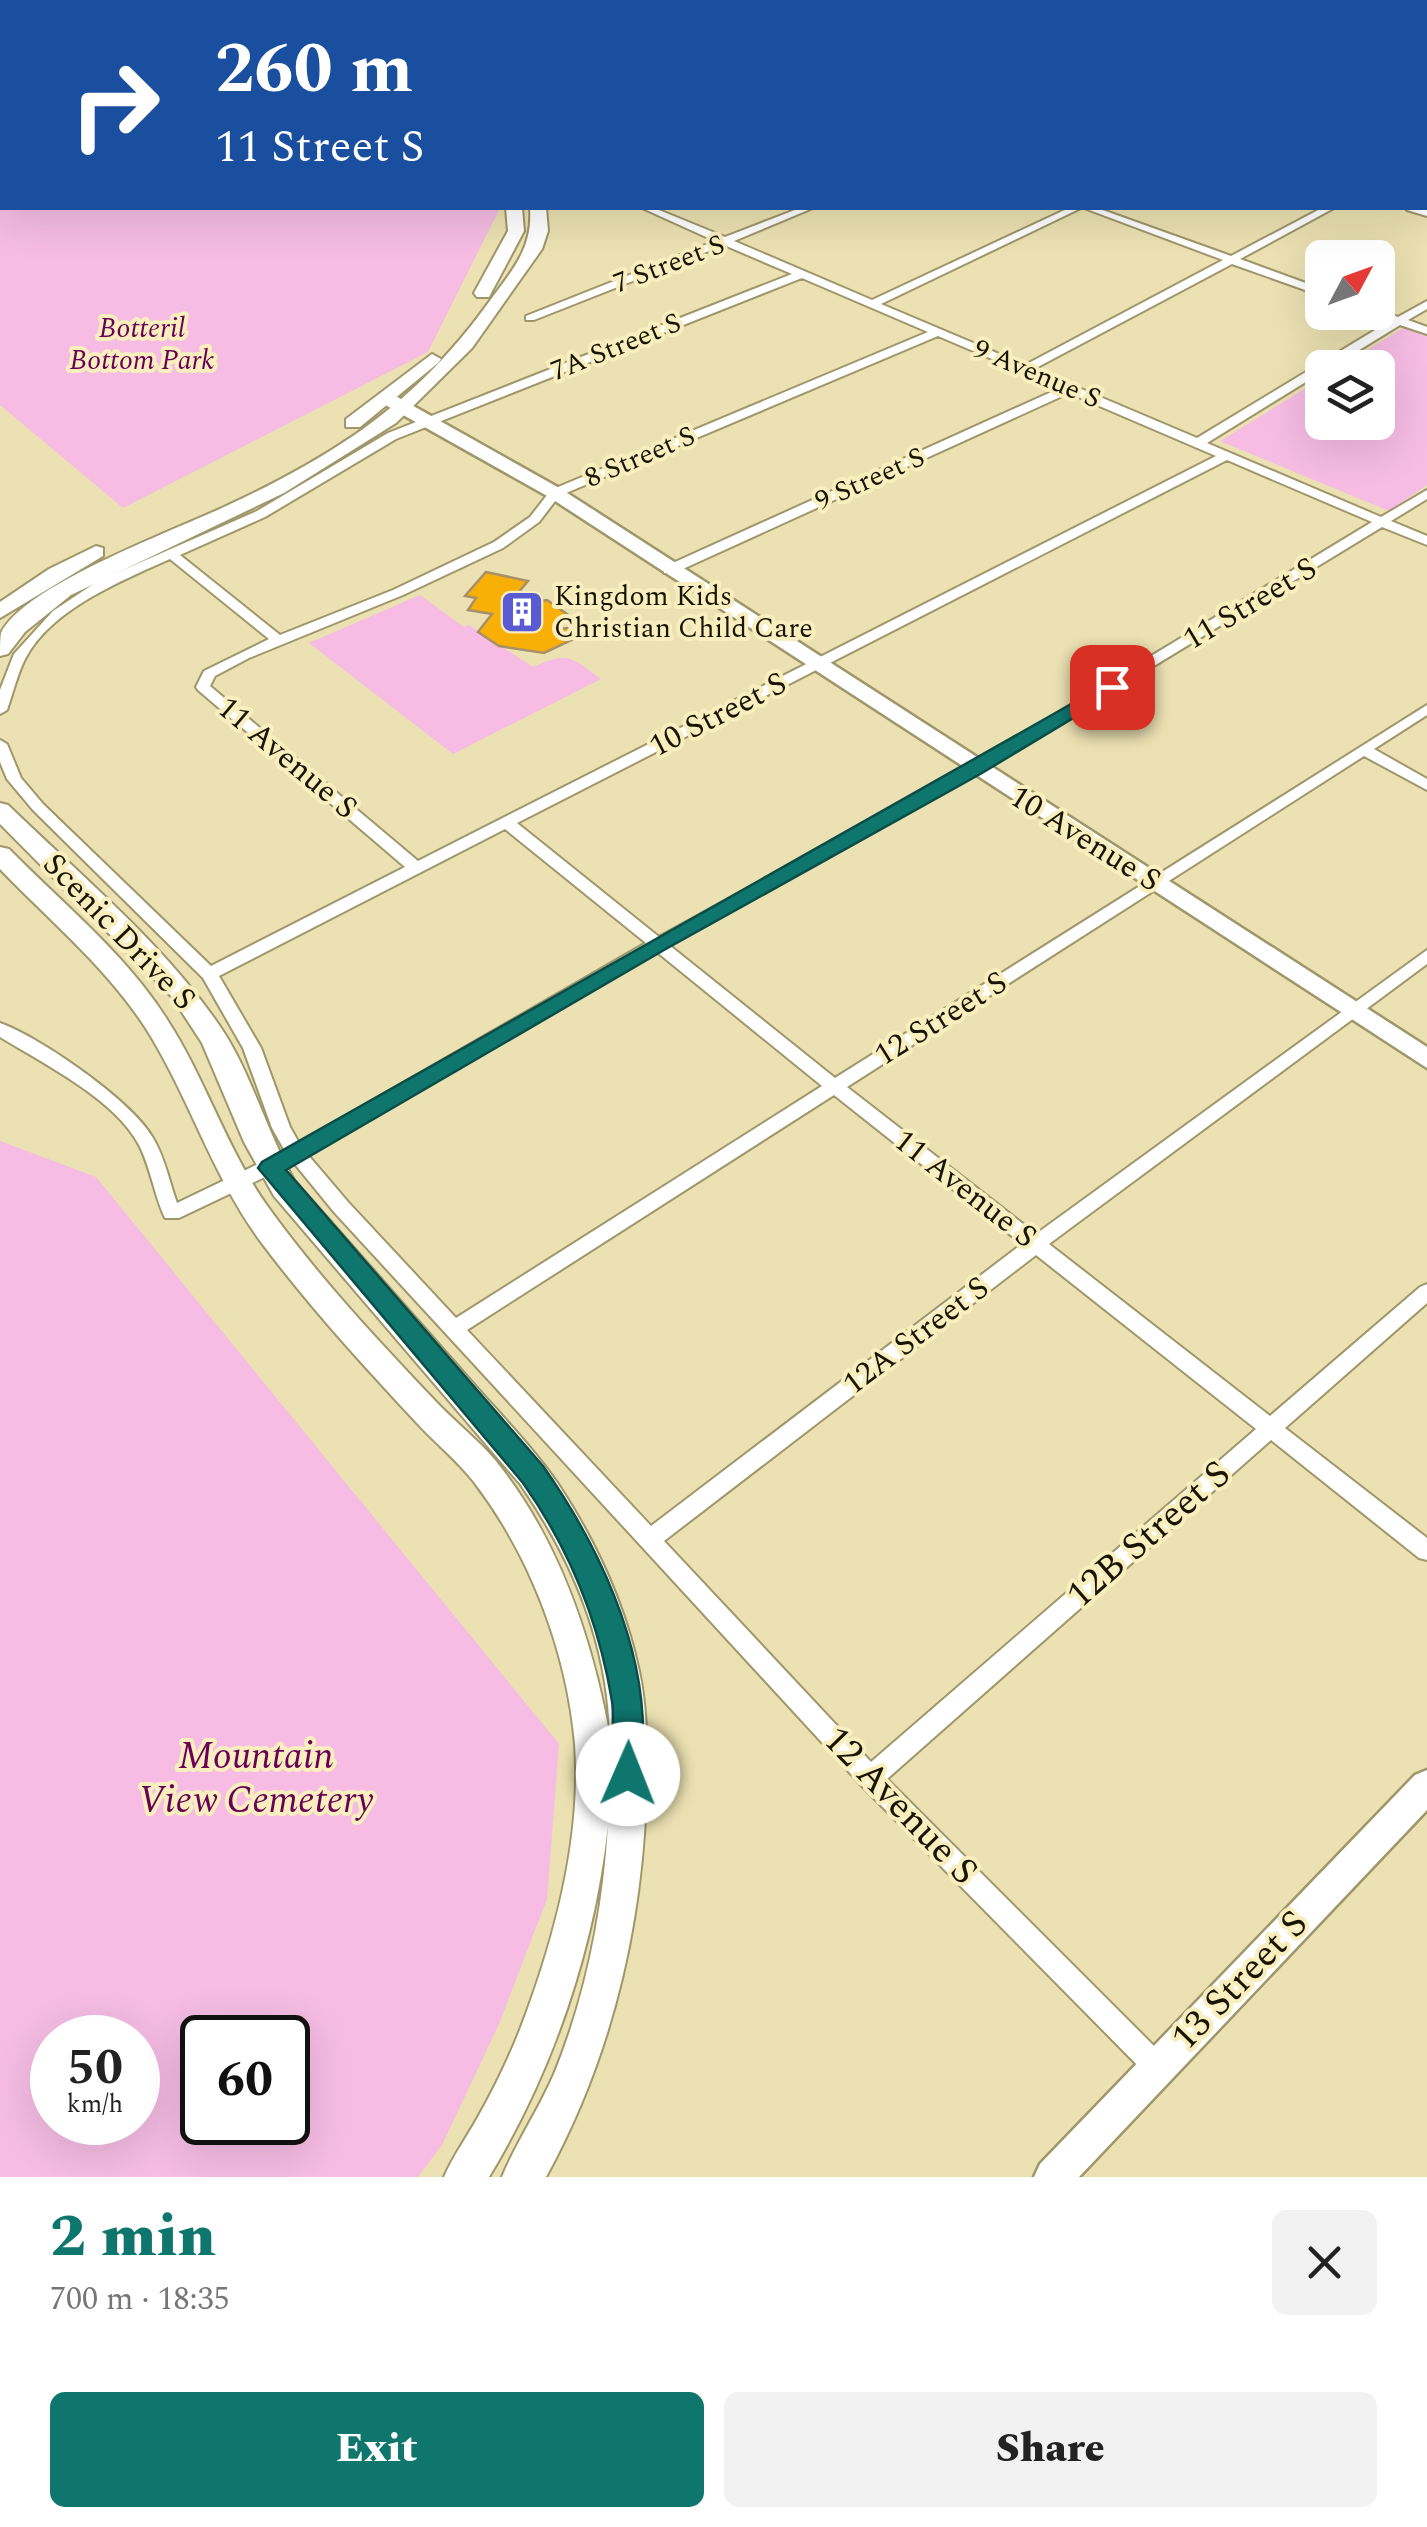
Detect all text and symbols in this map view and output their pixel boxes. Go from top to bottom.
text: 260 m [215,17,413,123]
icon: right [50,40,180,170]
text: 11 Street S [215,113,424,182]
street label: 7 Street S [607,223,731,305]
north arrow [1305,240,1395,330]
map controls [1305,240,1395,440]
street label: 7A Street S [544,301,688,393]
park label: Botteril Bottom Park [70,307,214,382]
street label: 9 Avenue S [966,328,1108,420]
button: layers [1305,350,1395,440]
street label: 8 Street S [578,414,702,500]
street label: 9 Street S [808,436,932,522]
street label: 11 Street S [1174,545,1326,663]
place label: Kingdom Kids Christian Child Care [554,575,813,650]
building icon: Kingdom Kids Christian Child Care [499,589,545,635]
pin [1070,645,1155,730]
street label: 10 Street S [641,659,795,771]
icon: arrive [1085,660,1140,715]
street label: 11 Avenue S [206,684,368,832]
street label: 10 Avenue S [1000,773,1170,905]
street label: Scenic Drive S [31,842,207,1022]
street label: 12 Street S [865,959,1017,1079]
street label: 11 Avenue S [883,1117,1047,1261]
street label: 12A Street S [832,1264,1000,1408]
street label: 12B Street S [1054,1447,1244,1623]
street label: 12 Avenue S [809,1713,991,1899]
position arrow [576,1722,680,1826]
park label: Mountain View Cemetery [139,1728,373,1830]
street label: 13 Street S [1158,1897,1322,2065]
speed limit sign: 60 [180,2015,310,2145]
text: 50 [67,2030,123,2106]
text: km/h [67,2086,123,2124]
text: 2 min [50,2191,216,2283]
button: close [1272,2210,1377,2315]
text: 700 m · 18:35 [50,2275,230,2324]
button: Exit [50,2392,704,2507]
button: Share [724,2392,1377,2507]

